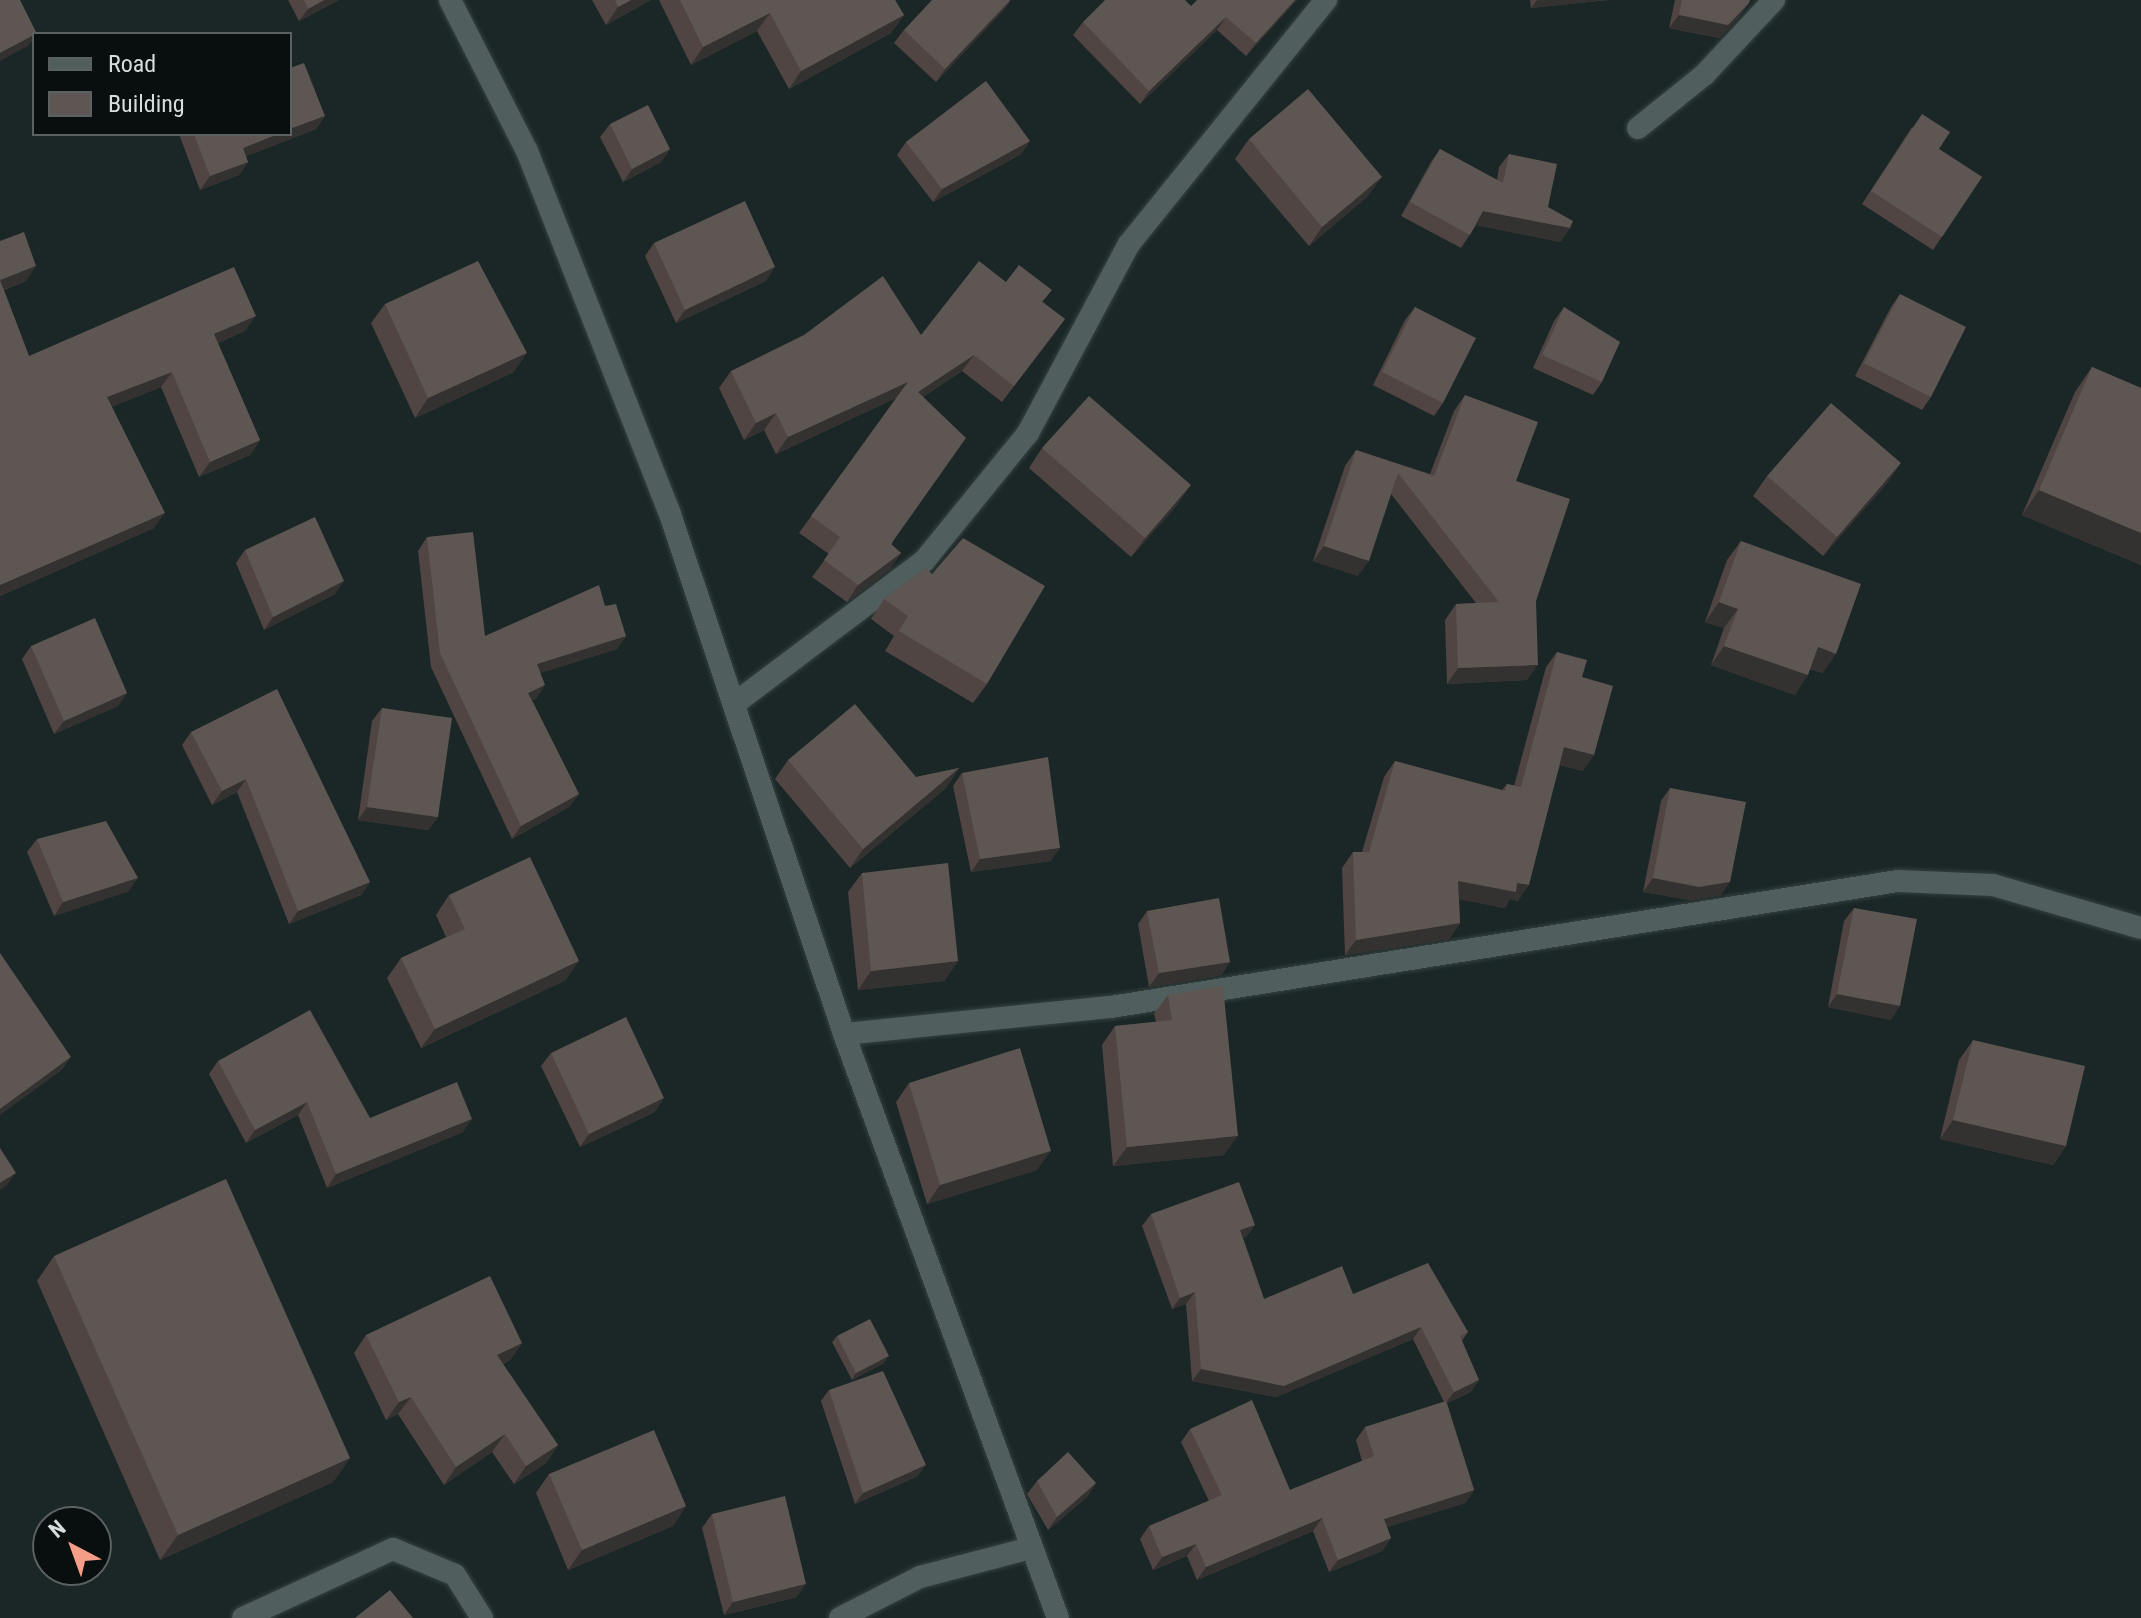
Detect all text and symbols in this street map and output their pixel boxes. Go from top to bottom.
legend [32,32,292,136]
text: Road [108,50,156,78]
text: Building [108,90,185,118]
north arrow [32,1506,112,1586]
text: N [44,1515,71,1543]

